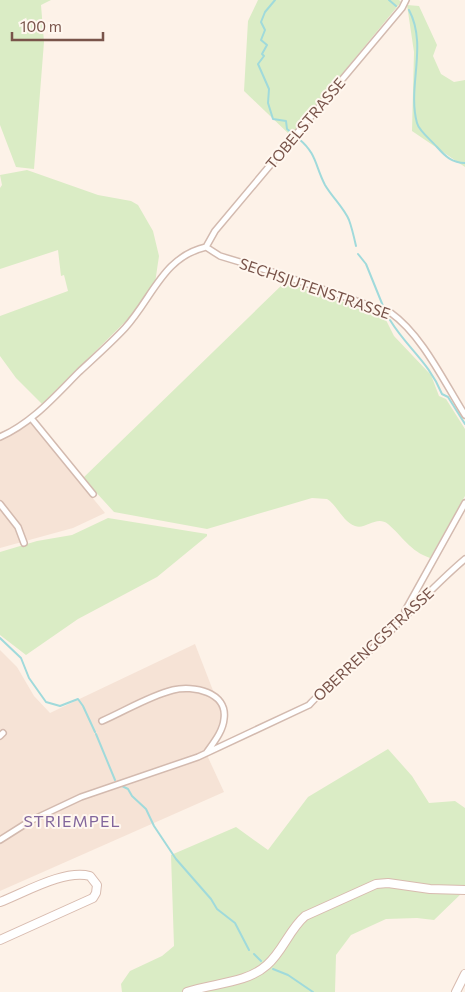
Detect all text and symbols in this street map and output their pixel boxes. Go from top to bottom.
scale bar [12,10,104,42]
text: 100 m [20,17,62,35]
street label: TOBELSTRASSE [262,74,348,172]
street label: SECHSJUTENSTRASSE [237,254,393,322]
street label: OBERRENGGSTRASSE [309,583,437,705]
district label: STRIEMPEL [23,811,121,830]

